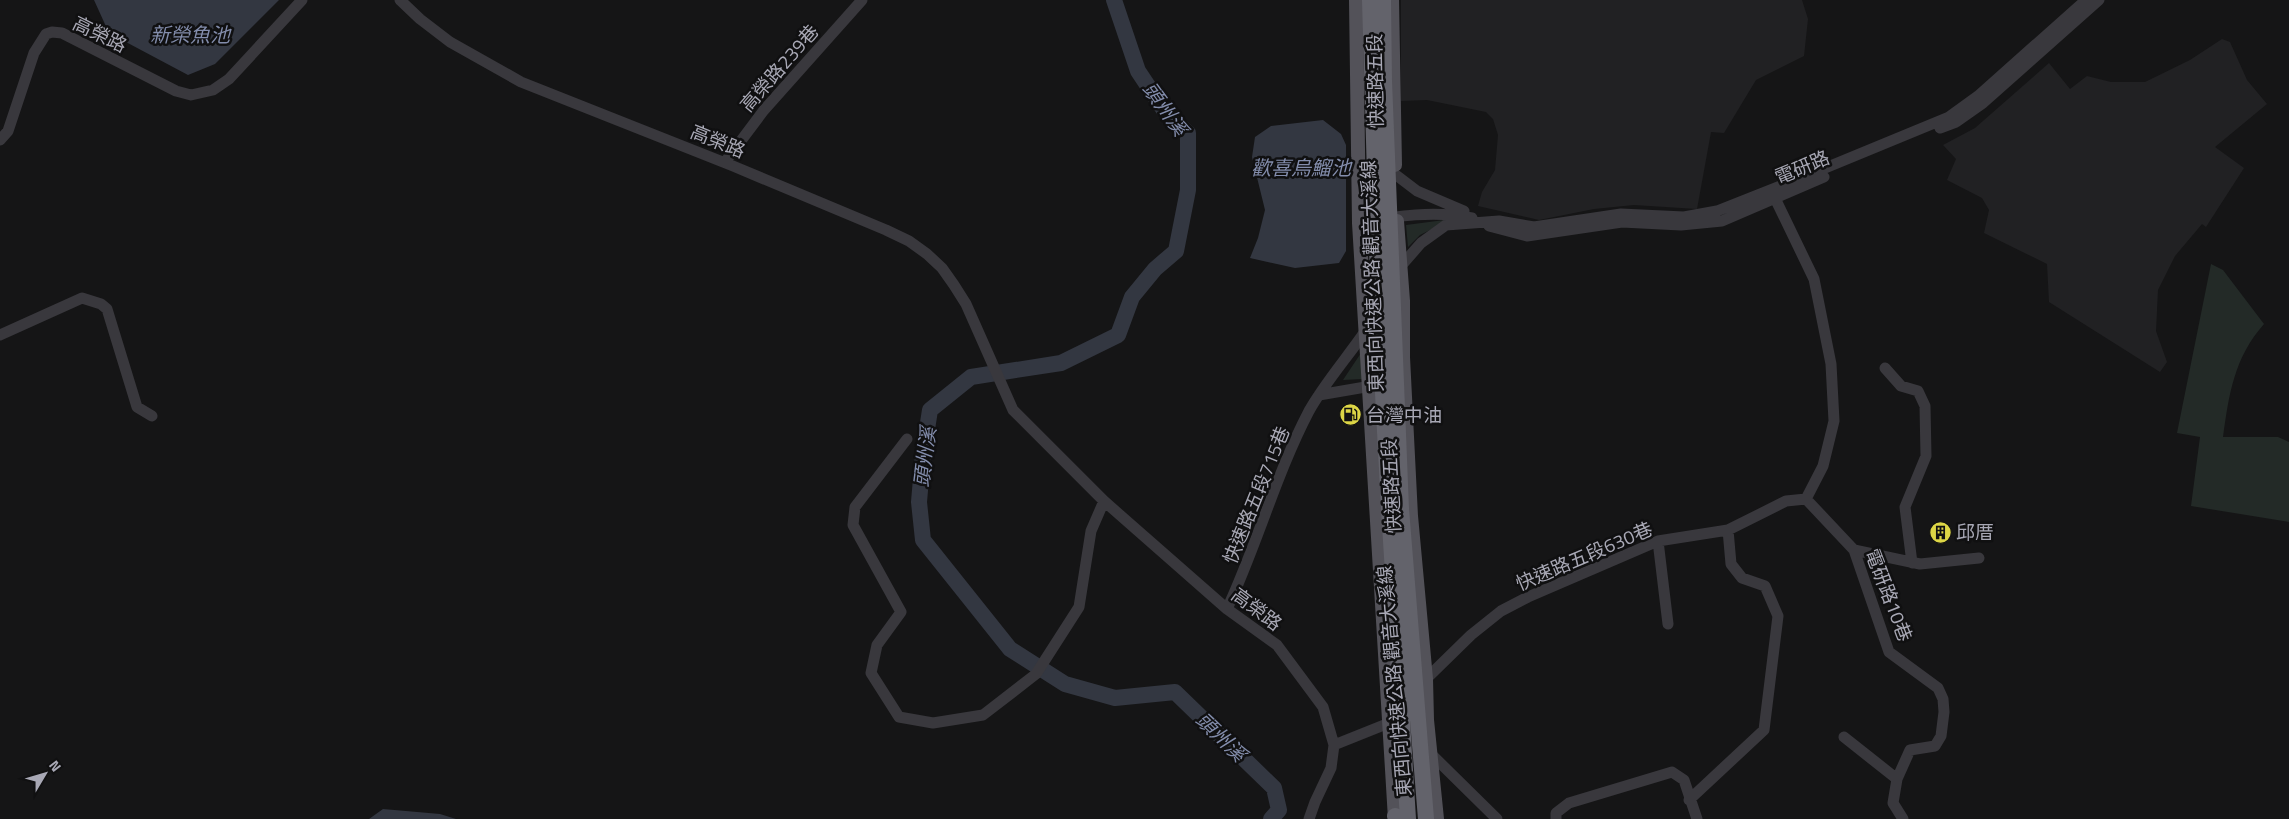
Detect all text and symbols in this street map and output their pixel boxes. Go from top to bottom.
street label: 高榮路 [68,8,132,59]
street label: 高榮路239巷 [732,17,825,118]
water label: 新榮魚池 [150,19,232,50]
street label: 快速路五段 [1359,33,1390,129]
water label: 頭州溪 [1135,75,1197,145]
street label: 高榮路 [686,116,750,165]
street label: 電研路 [1770,142,1834,191]
water label: 歡喜烏鰡池 [1251,152,1353,183]
street label: 東西向快速公路 觀音大溪線 [1353,159,1390,393]
place label: 台灣中油 [1366,400,1442,429]
fuel station icon: 台灣中油 [1338,403,1362,427]
water label: 頭州溪 [905,422,944,489]
street label: 快速路五段715巷 [1215,422,1296,568]
street label: 快速路五段 [1374,438,1407,534]
street label: 快速路五段630巷 [1511,514,1657,597]
place label: 邱厝 [1956,517,1994,546]
building icon: 邱厝 [1928,520,1952,544]
street label: 電研路10巷 [1858,544,1920,645]
street label: 東西向快速公路 觀音大溪線 [1369,564,1418,798]
street label: 高榮路 [1226,580,1289,637]
water label: 頭州溪 [1189,705,1256,771]
north arrow [20,749,70,799]
text: N [44,755,67,776]

